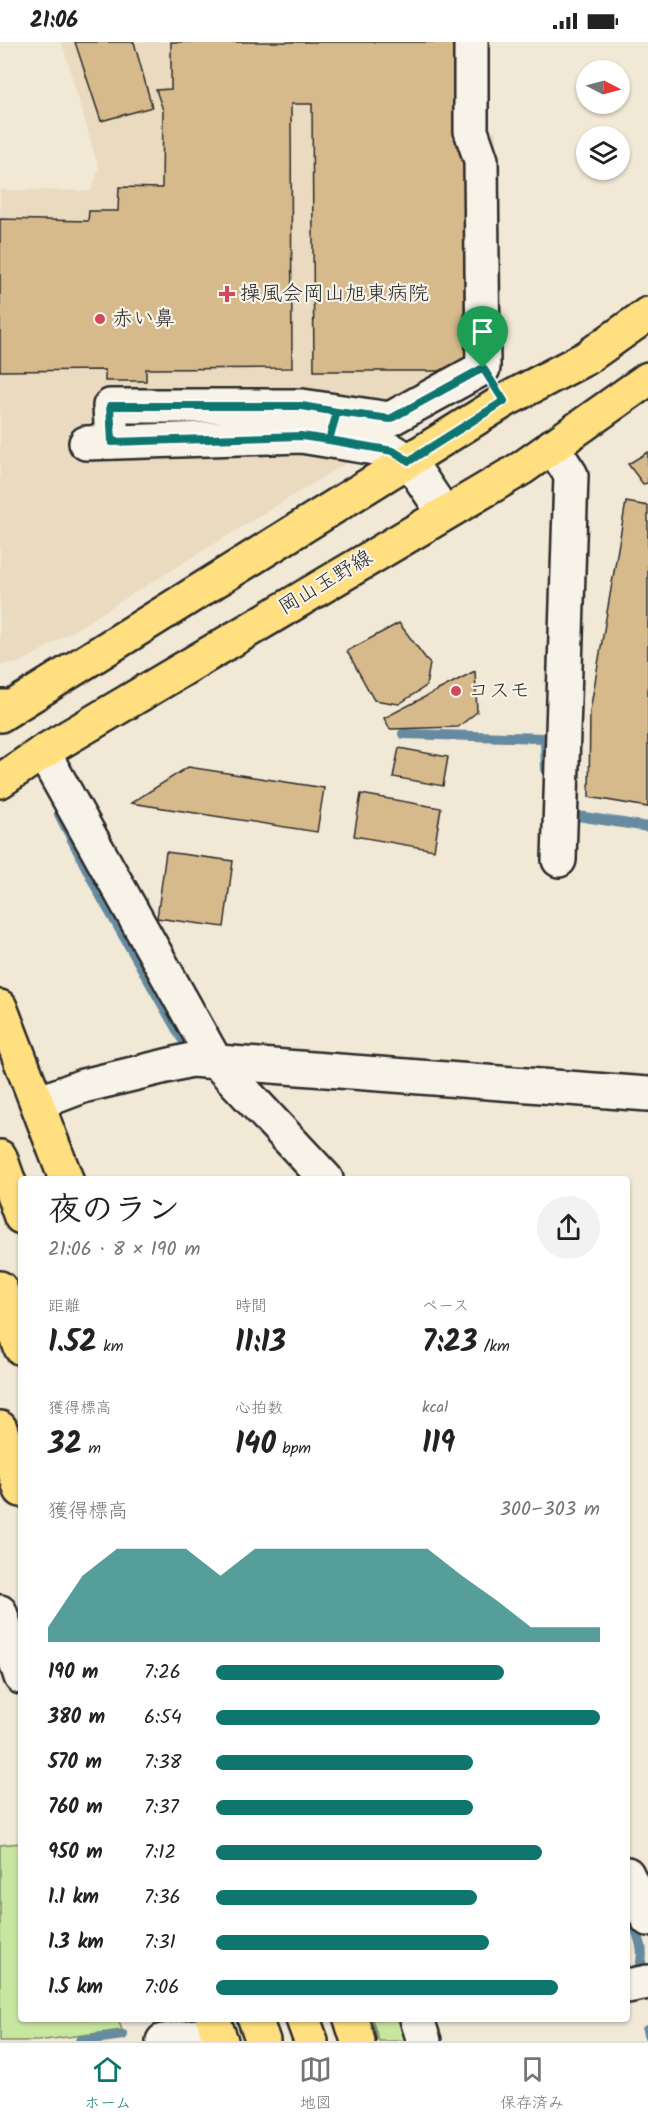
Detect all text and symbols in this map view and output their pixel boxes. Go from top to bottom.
text: 21:06 [30,4,78,39]
north arrow [576,60,630,114]
map controls [576,60,630,180]
button: layers [576,126,630,180]
place label: 操風会岡山旭東病院 [240,278,429,311]
marker: 操風会岡山旭東病院 [218,285,236,303]
place label: 赤い鼻 [112,303,175,336]
pin [457,306,508,368]
marker: 赤い鼻 [93,312,107,326]
icon: arrive [466,315,499,348]
street label: 岡山玉野線 [273,542,379,624]
place label: コスモ [468,675,530,708]
marker: コスモ [449,684,463,698]
text: 夜のラン [48,1185,180,1238]
button: share [537,1196,600,1259]
text: 21:06 · 8 × 190 m [48,1234,201,1266]
text: 距離 [48,1294,80,1319]
text: 時間 [235,1294,267,1319]
text: ペース [422,1294,469,1319]
text: 1.52 [48,1319,97,1367]
text: 11:13 [235,1319,286,1367]
text: 7:23 [422,1319,477,1367]
text: km [97,1334,124,1359]
text: /km [477,1334,510,1359]
text: kcal [422,1395,448,1420]
text: 獲得標高 [48,1396,112,1421]
text: 心拍数 [235,1396,283,1421]
text: 119 [422,1420,455,1468]
text: 32 [48,1421,82,1469]
text: 140 [235,1421,276,1469]
text: m [82,1436,101,1461]
text: bpm [276,1436,311,1461]
text: 300–303 m [500,1494,600,1526]
text: 獲得標高 [48,1496,128,1528]
text: 190 m [48,1657,99,1689]
text: 7:26 [144,1657,181,1689]
text: 380 m [48,1702,105,1734]
text: 6:54 [144,1702,182,1734]
text: 570 m [48,1747,102,1779]
text: 7:38 [144,1747,182,1779]
text: 760 m [48,1792,103,1824]
text: 7:37 [144,1792,179,1824]
text: 950 m [48,1837,103,1869]
text: 7:12 [144,1837,176,1869]
text: 1.1 km [48,1882,99,1914]
text: 7:36 [144,1882,181,1914]
text: 1.3 km [48,1927,104,1959]
text: 7:31 [144,1927,176,1959]
text: 1.5 km [48,1972,103,2004]
text: 7:06 [144,1972,179,2004]
tab: ホーム [84,2053,131,2116]
tab: 地図 [299,2053,332,2116]
tab: 保存済み [500,2053,564,2116]

